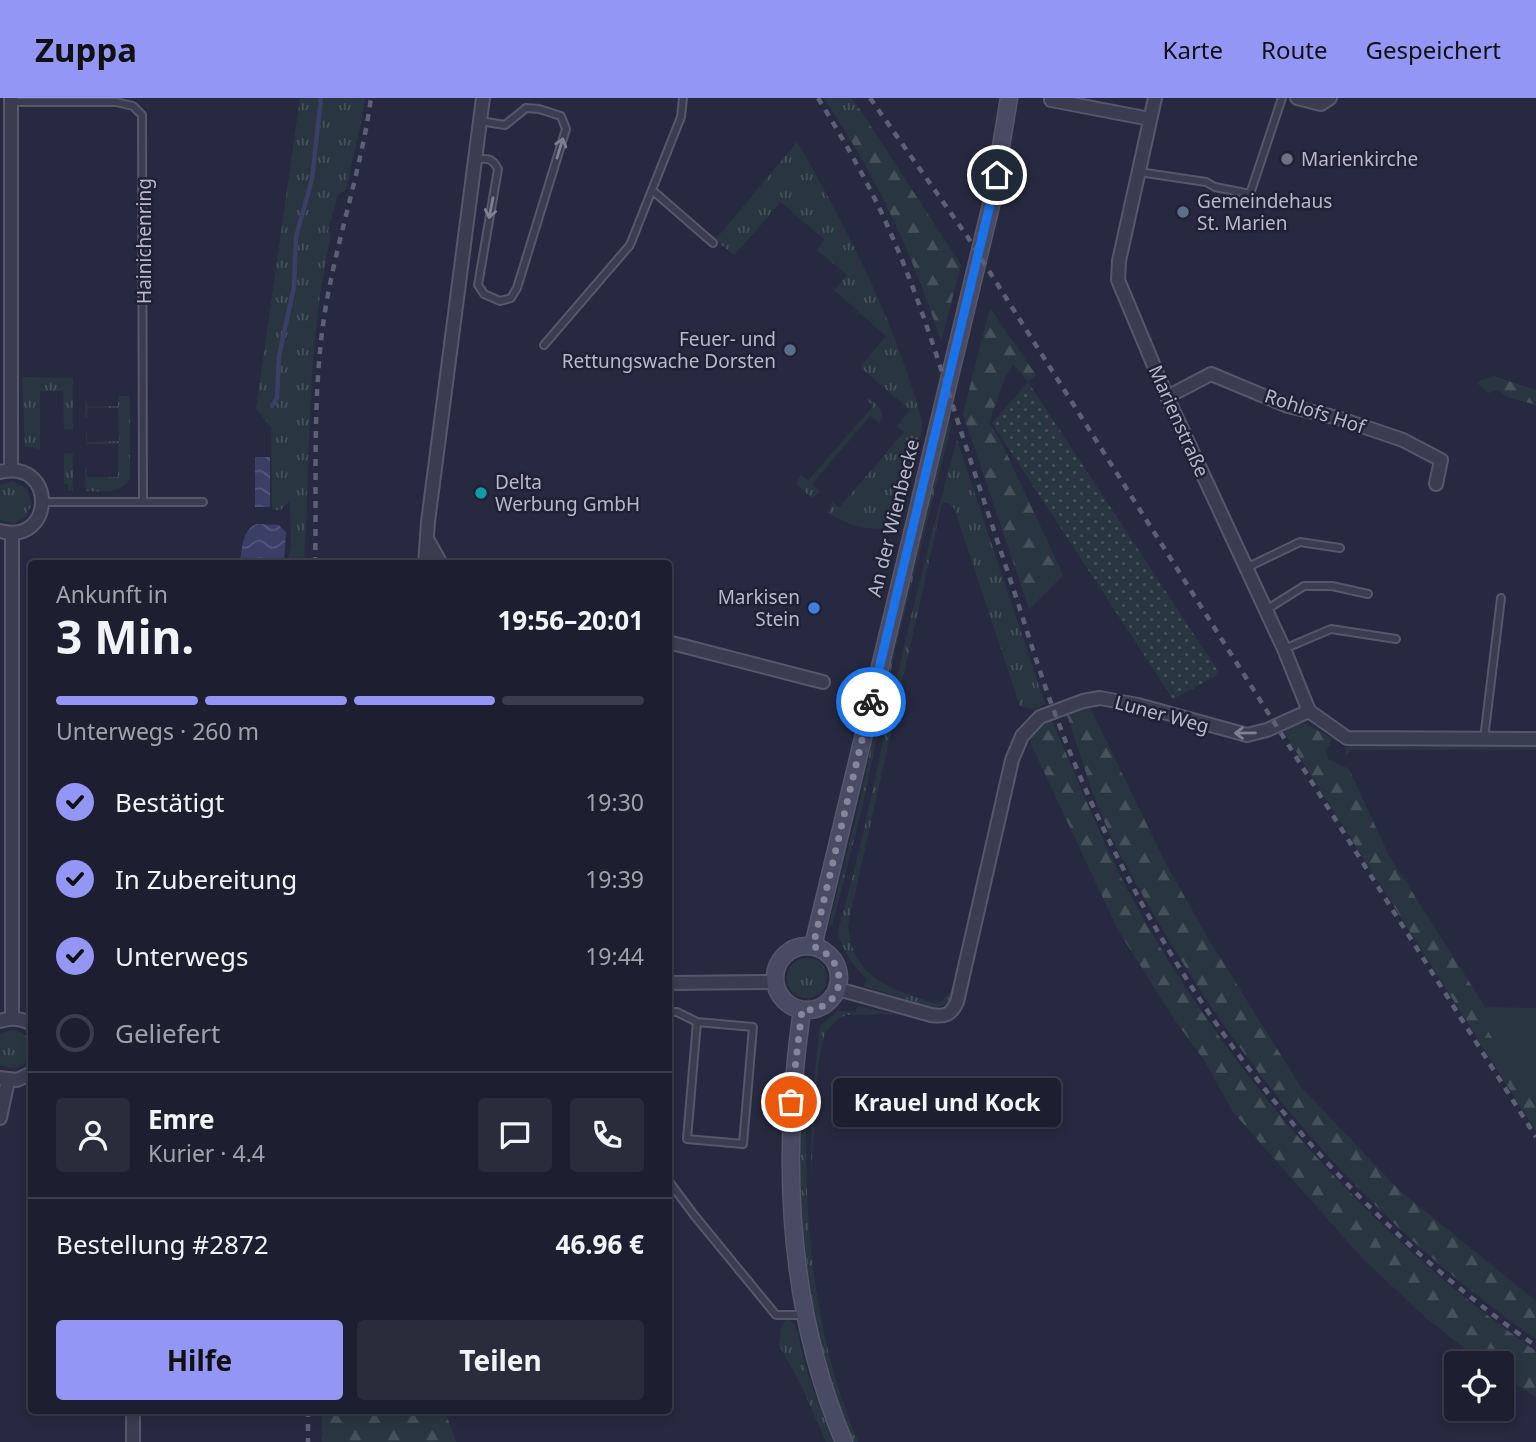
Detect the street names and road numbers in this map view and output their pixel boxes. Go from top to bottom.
street label: Hainichenring [131,178,157,304]
street label: Marienstraße [1143,361,1215,481]
street label: Rohlofs Hof [1261,383,1370,440]
street label: An der Wienbecke [861,437,925,599]
street label: Luner Weg [1112,689,1212,739]

